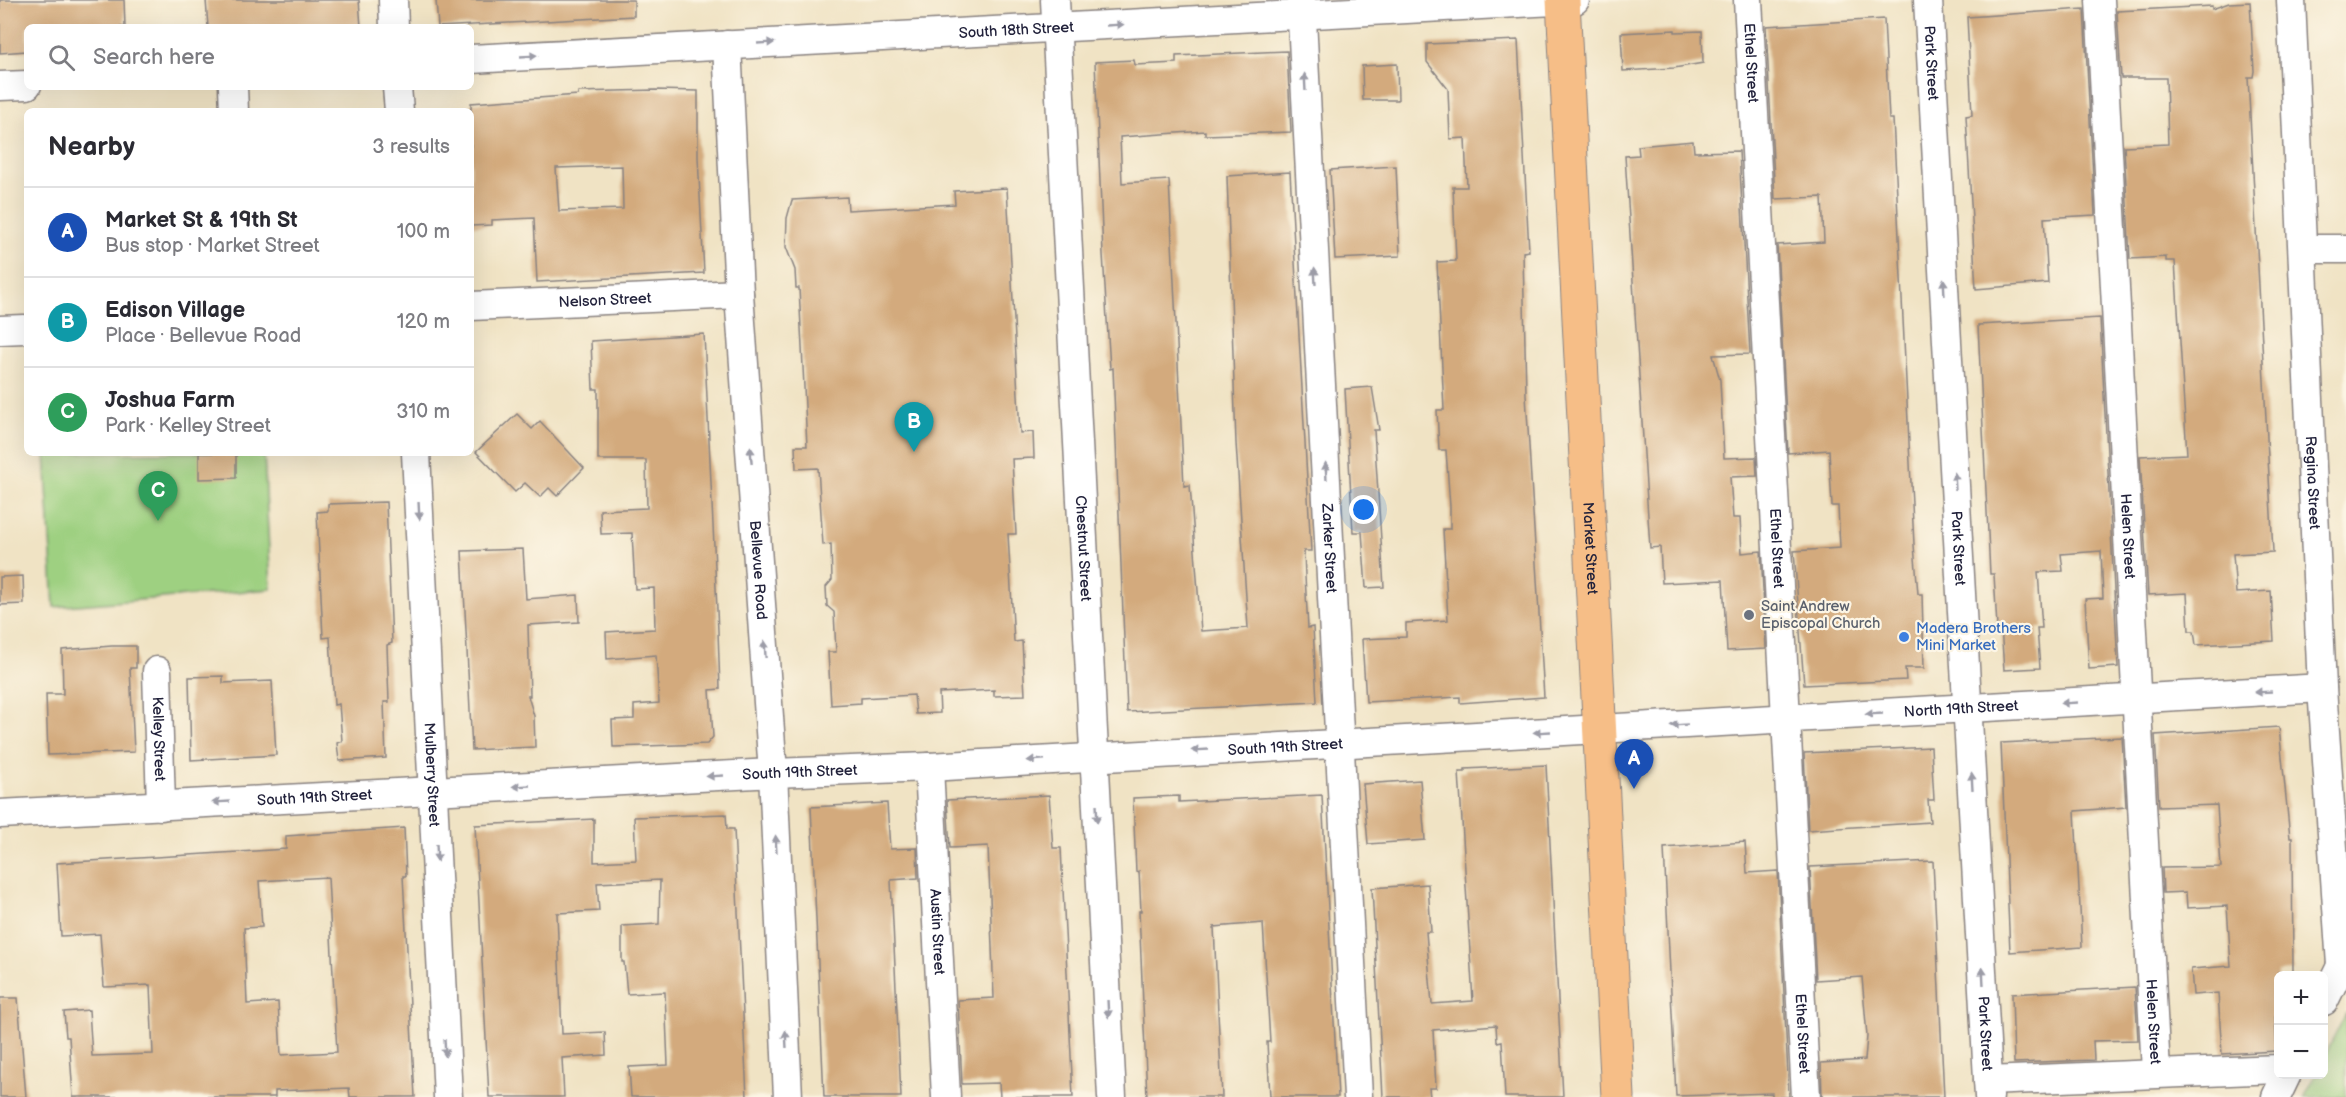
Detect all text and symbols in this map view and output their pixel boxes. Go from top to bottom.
street label: South 18th Street [958,18,1075,43]
one-way arrow [1105,20,1124,29]
street label: Ethel Street [1739,22,1762,104]
search box [24,24,474,90]
street label: Park Street [1919,25,1943,101]
one-way arrow [757,39,776,48]
icon: search [45,41,78,74]
text: Search here [93,44,215,71]
one-way arrow [520,51,539,60]
one-way arrow [1301,72,1310,91]
text: Nearby [48,132,135,163]
text: 3 results [372,135,450,159]
text: Market St & 19th St [105,207,298,234]
text: A [61,220,74,244]
text: 100 m [397,220,450,244]
text: Bus stop · Market Street [105,234,320,258]
one-way arrow [1311,267,1320,286]
one-way arrow [1940,277,1949,296]
street label: Nelson Street [558,289,652,312]
text: Edison Village [105,297,245,324]
text: B [60,310,75,334]
text: 120 m [397,310,450,334]
text: Place · Bellevue Road [105,324,301,348]
text: Joshua Farm [105,387,235,414]
text: C [60,400,75,424]
text: 310 m [396,400,450,424]
pin: B [894,402,934,452]
text: Park · Kelley Street [105,414,271,438]
street label: Regina Street [2301,435,2324,530]
one-way arrow [747,445,756,464]
one-way arrow [1321,462,1330,481]
pin: C [138,472,178,521]
one-way arrow [1950,472,1960,491]
street label: Helen Street [2116,493,2139,580]
street label: Chestnut Street [1071,495,1095,602]
your location [1349,495,1378,524]
one-way arrow [415,502,424,521]
street label: Zarker Street [1317,502,1341,594]
street label: Market Street [1578,502,1602,595]
street label: Ethel Street [1765,508,1788,589]
street label: Park Street [1946,510,1970,587]
street label: Bellevue Road [745,520,771,620]
place label: Saint Andrew Episcopal Church [1761,597,1880,633]
marker: Saint Andrew Episcopal Church [1742,608,1756,622]
place label: Madera Brothers Mini Market [1916,619,2032,655]
marker: Madera Brothers Mini Market [1897,630,1911,644]
one-way arrow [760,640,770,659]
one-way arrow [2254,687,2273,696]
street label: Kelley Street [148,696,169,782]
street label: North 19th Street [1903,696,2019,722]
one-way arrow [2059,698,2078,707]
one-way arrow [1864,709,1883,718]
one-way arrow [1670,720,1689,729]
street label: Mulberry Street [419,722,444,828]
one-way arrow [1532,728,1551,737]
street label: South 19th Street [1227,735,1344,760]
pin: A [1614,740,1654,789]
one-way arrow [1191,746,1210,755]
one-way arrow [1027,755,1046,765]
street label: South 19th Street [742,761,858,785]
one-way arrow [706,771,725,781]
one-way arrow [1967,771,1976,790]
one-way arrow [511,782,530,791]
street label: South 19th Street [257,785,373,810]
one-way arrow [212,798,231,807]
one-way arrow [1093,805,1102,824]
one-way arrow [772,834,781,853]
one-way arrow [432,844,441,863]
street label: Austin Street [925,888,949,976]
one-way arrow [1978,966,1987,985]
map controls [2274,971,2328,1079]
button: + [2274,971,2328,1025]
street label: Helen Street [2141,978,2165,1065]
street label: Ethel Street [1791,993,1814,1074]
street label: Park Street [1973,995,1997,1072]
one-way arrow [1103,1000,1112,1019]
button: − [2274,1025,2328,1079]
one-way arrow [781,1029,790,1048]
one-way arrow [441,1038,450,1057]

